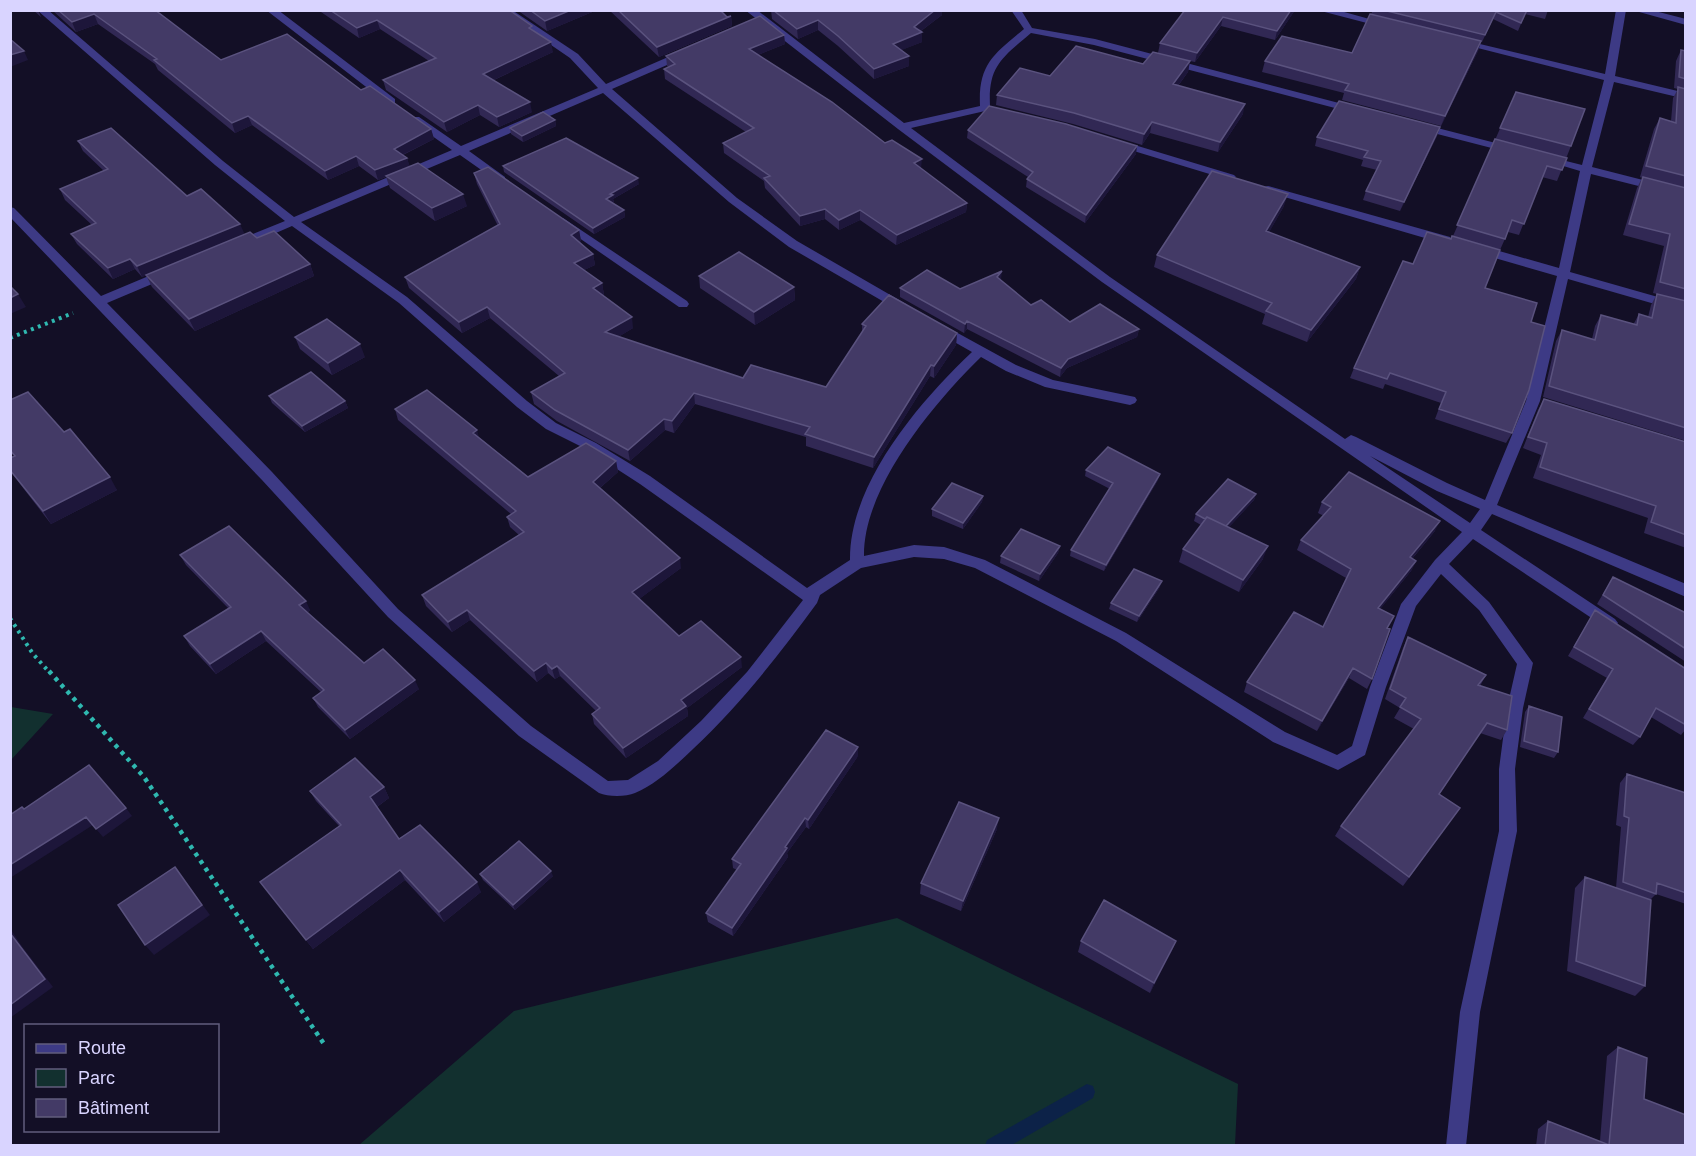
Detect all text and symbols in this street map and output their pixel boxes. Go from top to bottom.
legend [24,1024,219,1132]
text: Route [78,1038,126,1058]
text: Parc [78,1068,115,1088]
text: Bâtiment [78,1098,149,1118]

